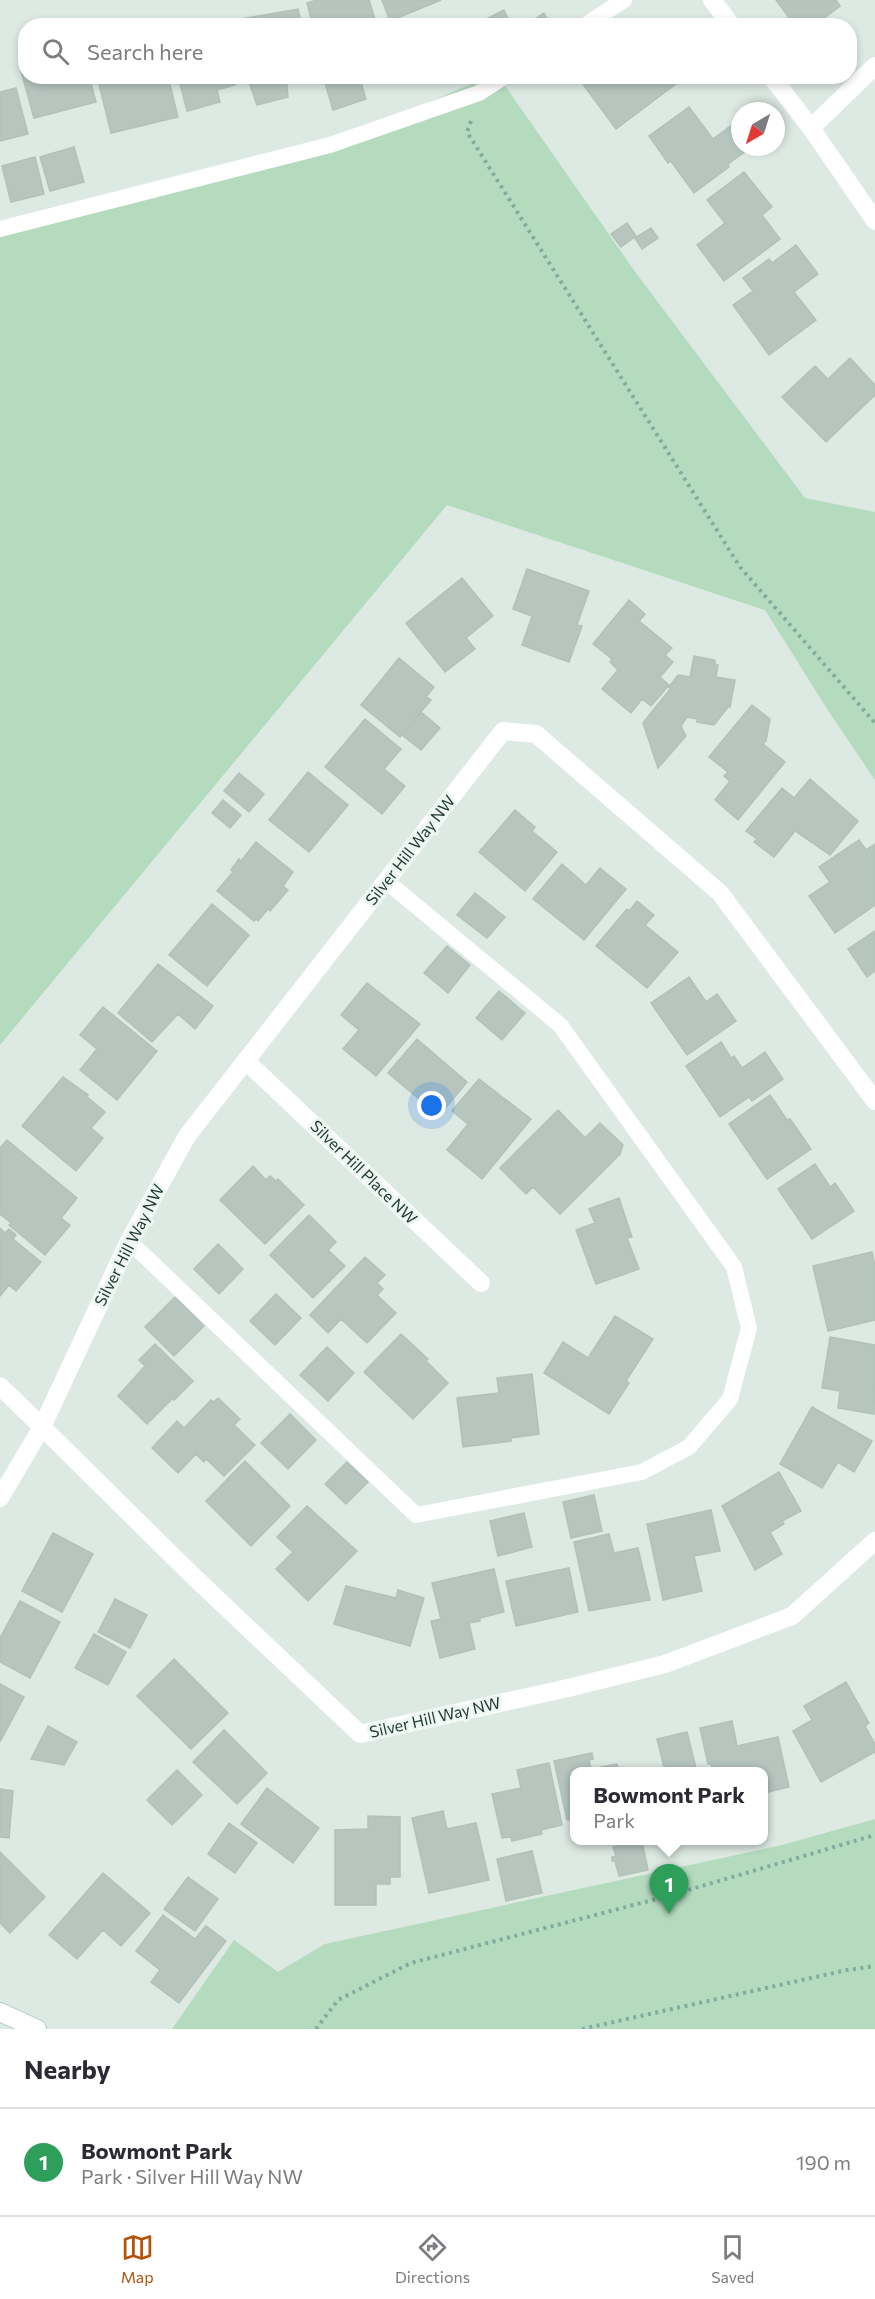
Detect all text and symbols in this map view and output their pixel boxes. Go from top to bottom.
search box [18,18,857,84]
icon: search [39,35,72,68]
text: Search here [87,38,203,65]
north arrow [731,102,785,156]
street label: Silver Hill Way NW [361,791,458,908]
your location [417,1091,446,1120]
street label: Silver Hill Place NW [307,1116,422,1227]
street label: Silver Hill Way NW [90,1181,167,1309]
street label: Silver Hill Way NW [367,1692,502,1741]
popup [570,1767,768,1845]
text: Bowmont Park [593,1781,745,1808]
text: Park [593,1808,635,1832]
pin: 1 [650,1864,688,1914]
text: Nearby [24,2053,111,2084]
text: Bowmont Park [81,2137,233,2164]
text: 1 [39,2150,48,2174]
text: 190 m [796,2150,851,2174]
text: Park · Silver Hill Way NW [81,2164,303,2188]
tab: Map [121,2231,154,2286]
tab: Directions [395,2231,470,2286]
tab: Saved [711,2231,754,2286]

